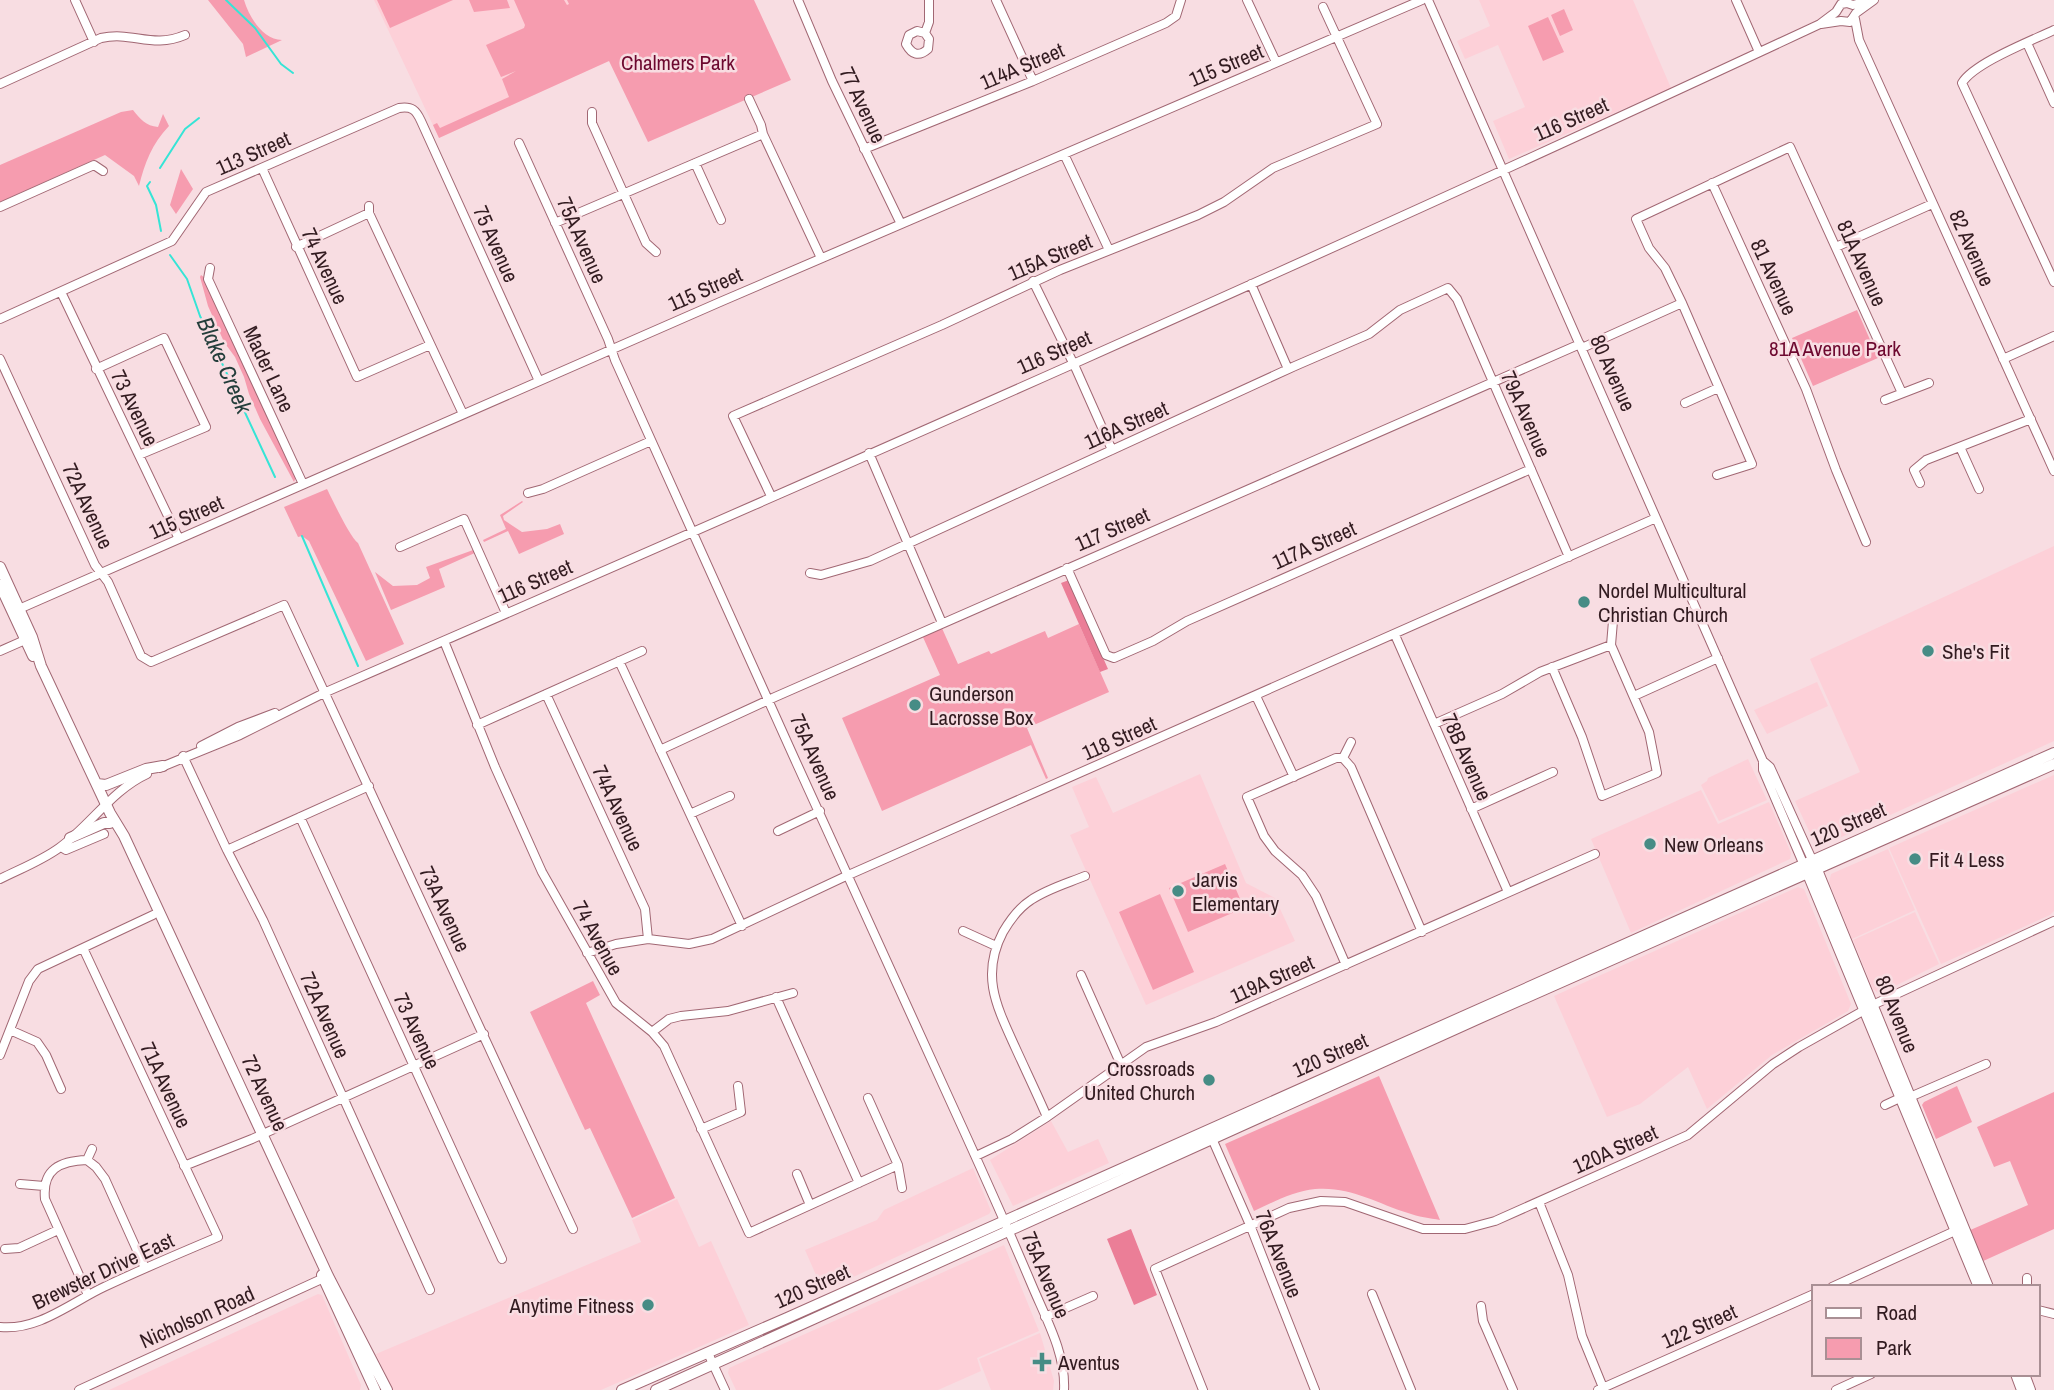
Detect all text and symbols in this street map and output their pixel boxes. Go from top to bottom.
street label: 114A Street [975,35,1069,97]
street label: 115 Street [1184,36,1268,94]
park label: Chalmers Park [621,48,735,77]
street label: 77 Avenue [833,62,893,148]
street label: 116 Street [1529,90,1613,148]
street label: 113 Street [211,124,295,182]
street label: 75A Avenue [550,192,614,288]
street label: 75 Avenue [466,201,526,287]
street label: 82 Avenue [1942,205,2002,291]
street label: 81A Avenue [1830,215,1894,311]
street label: 74 Avenue [295,223,355,309]
street label: 115A Street [1003,226,1097,288]
street label: 81 Avenue [1744,234,1804,320]
street label: 115 Street [663,260,747,318]
water label: Blake Creek [190,312,261,420]
street label: Mader Lane [236,321,302,417]
street label: 116 Street [1012,323,1096,381]
street label: 80 Avenue [1583,330,1643,416]
park label: 81A Avenue Park [1769,334,1901,363]
street label: 73 Avenue [104,365,166,451]
street label: 79A Avenue [1494,366,1558,462]
street label: 116A Street [1080,394,1173,456]
street label: 72A Avenue [55,458,121,554]
street label: 115 Street [144,488,228,546]
street label: 117 Street [1070,500,1154,558]
street label: 117A Street [1268,514,1361,576]
street label: 116 Street [493,552,577,610]
place label: Nordel Multicultural Christian Church [1598,576,1746,629]
marker: Nordel Multicultural Christian Church [1576,594,1592,610]
place label: She's Fit [1942,637,2010,666]
marker: She's Fit [1920,643,1936,659]
place label: Gunderson Lacrosse Box [929,679,1034,732]
marker: Gunderson Lacrosse Box [907,697,923,713]
street label: 75A Avenue [783,709,847,805]
street label: 118 Street [1077,709,1161,767]
street label: 78B Avenue [1435,709,1499,805]
street label: 74A Avenue [585,760,651,856]
street label: 120 Street [1806,795,1890,853]
place label: New Orleans [1664,830,1764,859]
marker: New Orleans [1642,836,1658,852]
place label: Fit 4 Less [1929,845,2005,874]
marker: Fit 4 Less [1907,851,1923,867]
street label: 73A Avenue [412,861,478,957]
place label: Jarvis Elementary [1192,865,1279,918]
marker: Jarvis Elementary [1170,883,1186,899]
street label: 74 Avenue [566,896,630,980]
street label: 119A Street [1226,948,1319,1010]
street label: 72A Avenue [293,967,357,1063]
street label: 80 Avenue [1868,971,1926,1057]
street label: 73 Avenue [387,988,447,1074]
street label: 120 Street [1288,1026,1372,1084]
street label: 71A Avenue [133,1037,199,1133]
street label: 72 Avenue [235,1050,295,1136]
place label: Crossroads United Church [1084,1054,1195,1107]
marker: Crossroads United Church [1201,1072,1217,1088]
street label: 120A Street [1568,1117,1662,1181]
street label: 76A Avenue [1248,1206,1310,1302]
street label: Brewster Drive East [27,1225,179,1316]
street label: 75A Avenue [1015,1227,1077,1323]
street label: 120 Street [770,1257,854,1315]
street label: Nicholson Road [135,1279,259,1355]
legend [1812,1285,2040,1376]
place label: Anytime Fitness [509,1291,634,1320]
marker: Anytime Fitness [640,1297,656,1313]
street label: 122 Street [1657,1297,1741,1355]
text: Road [1876,1298,1917,1327]
text: Park [1876,1333,1912,1362]
place label: Aventus [1057,1348,1120,1377]
marker: Aventus [1032,1352,1052,1372]

